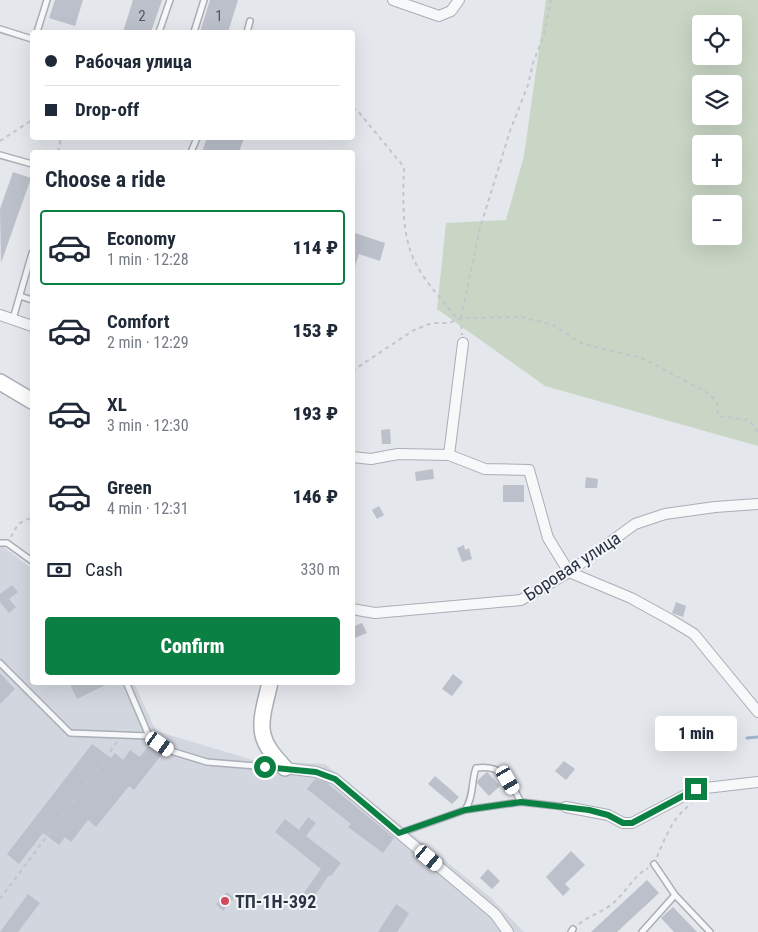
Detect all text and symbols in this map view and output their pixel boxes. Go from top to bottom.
house number: 2 [138,7,146,25]
house number: 1 [215,7,223,25]
map controls [692,15,742,245]
button: locate [692,15,742,65]
text: Рабочая улица [75,50,192,73]
button: layers [692,75,742,125]
text: Drop-off [75,98,139,121]
button: + [692,135,742,185]
text: Choose a ride [45,167,166,192]
button: − [692,195,742,245]
icon: car [47,225,92,270]
text: Economy [107,227,176,250]
text: 114 ₽ [293,236,338,259]
text: 1 min · 12:28 [107,250,189,269]
icon: car [47,308,92,353]
text: Comfort [107,310,170,333]
text: 153 ₽ [293,319,338,342]
text: 2 min · 12:29 [107,333,189,352]
icon: car [47,391,92,436]
text: XL [107,393,127,416]
text: 193 ₽ [293,402,338,425]
text: 3 min · 12:30 [107,416,189,435]
icon: car [47,474,92,519]
text: Green [107,476,152,499]
text: 146 ₽ [293,485,338,508]
text: 4 min · 12:31 [107,499,189,518]
street label: Боровая улица [520,527,624,605]
icon: cash [45,556,73,584]
text: Cash [85,558,123,581]
text: 330 m [301,560,340,579]
button: Confirm [45,617,340,675]
callout: 1 min [655,716,737,752]
text: 1 min [678,724,714,743]
car [143,729,176,759]
route start [254,756,276,778]
car [494,763,521,797]
route end [685,778,707,800]
car [412,843,445,873]
place label: ТП-1Н-392 [235,891,316,912]
marker: ТП-1Н-392 [219,895,231,907]

